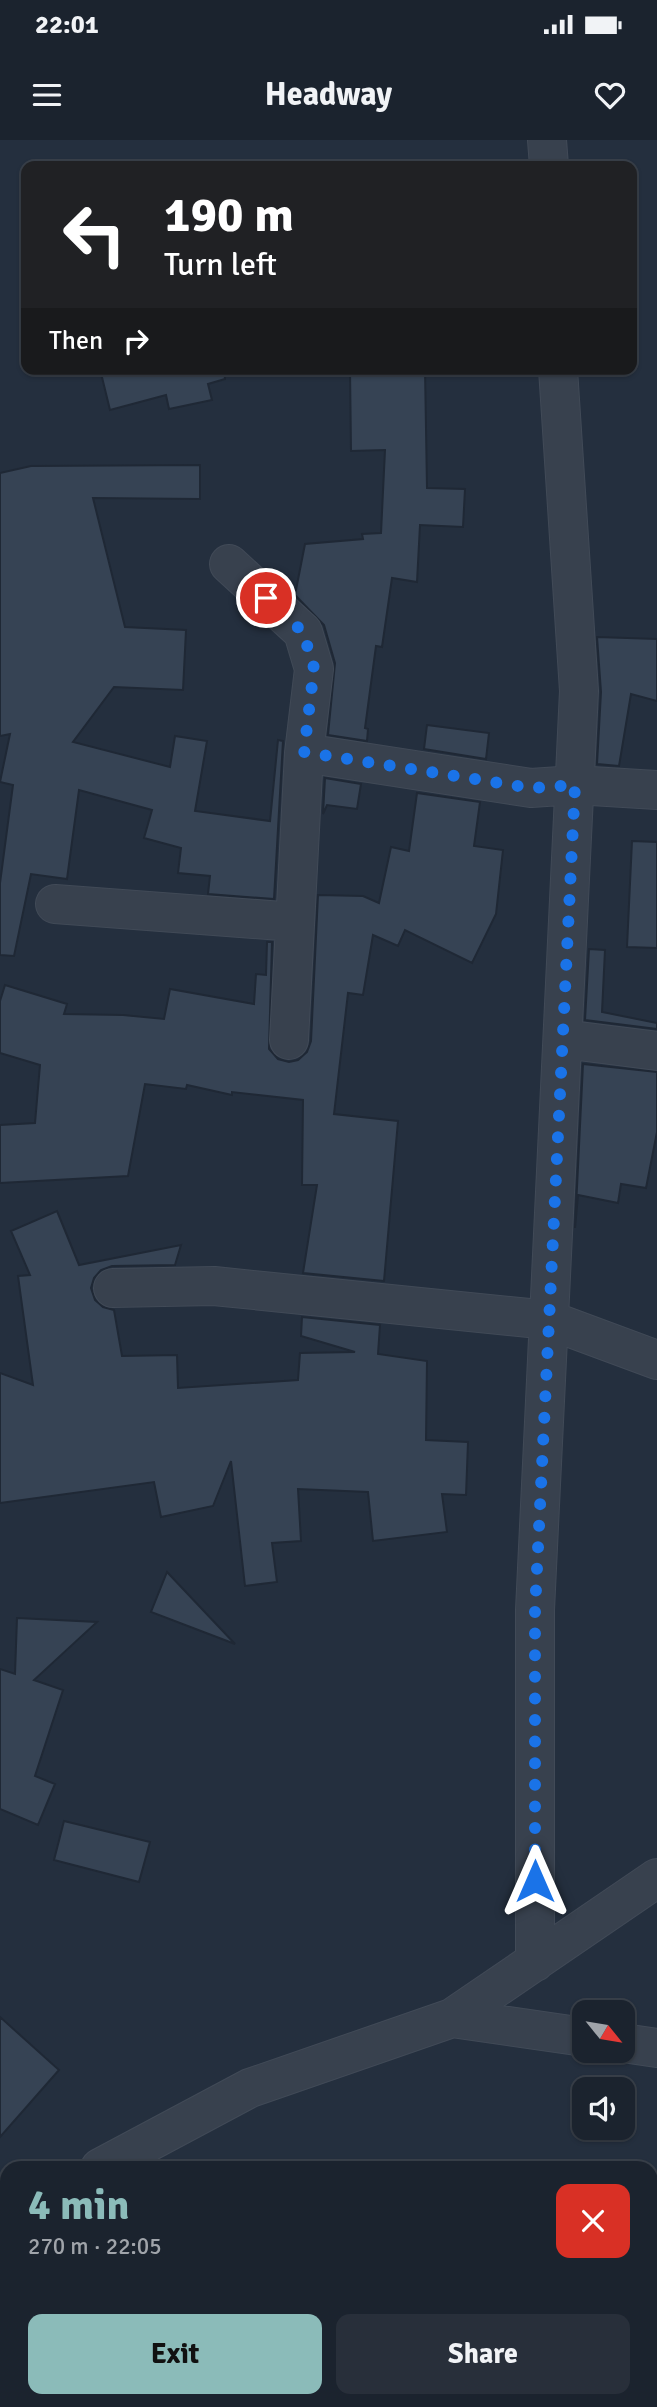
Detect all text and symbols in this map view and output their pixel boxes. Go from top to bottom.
text: 22:01 [35,9,99,41]
text: Headway [265,75,392,114]
icon: menu [28,76,66,114]
icon: heart [591,76,629,114]
text: 190 m [164,185,294,245]
icon: left [49,189,140,280]
text: Turn left [164,245,277,284]
icon: right [117,322,155,360]
text: Then [49,325,103,357]
pin [236,568,296,628]
icon: arrive [247,579,285,617]
position arrow [498,1844,572,1918]
north arrow [572,2000,635,2063]
map controls [572,2000,635,2140]
button: sound [572,2077,635,2140]
text: 4 min [28,2180,129,2231]
button: close [556,2184,630,2258]
text: 270 m · 22:05 [28,2232,162,2261]
button: Exit [28,2314,322,2394]
button: Share [336,2314,630,2394]

